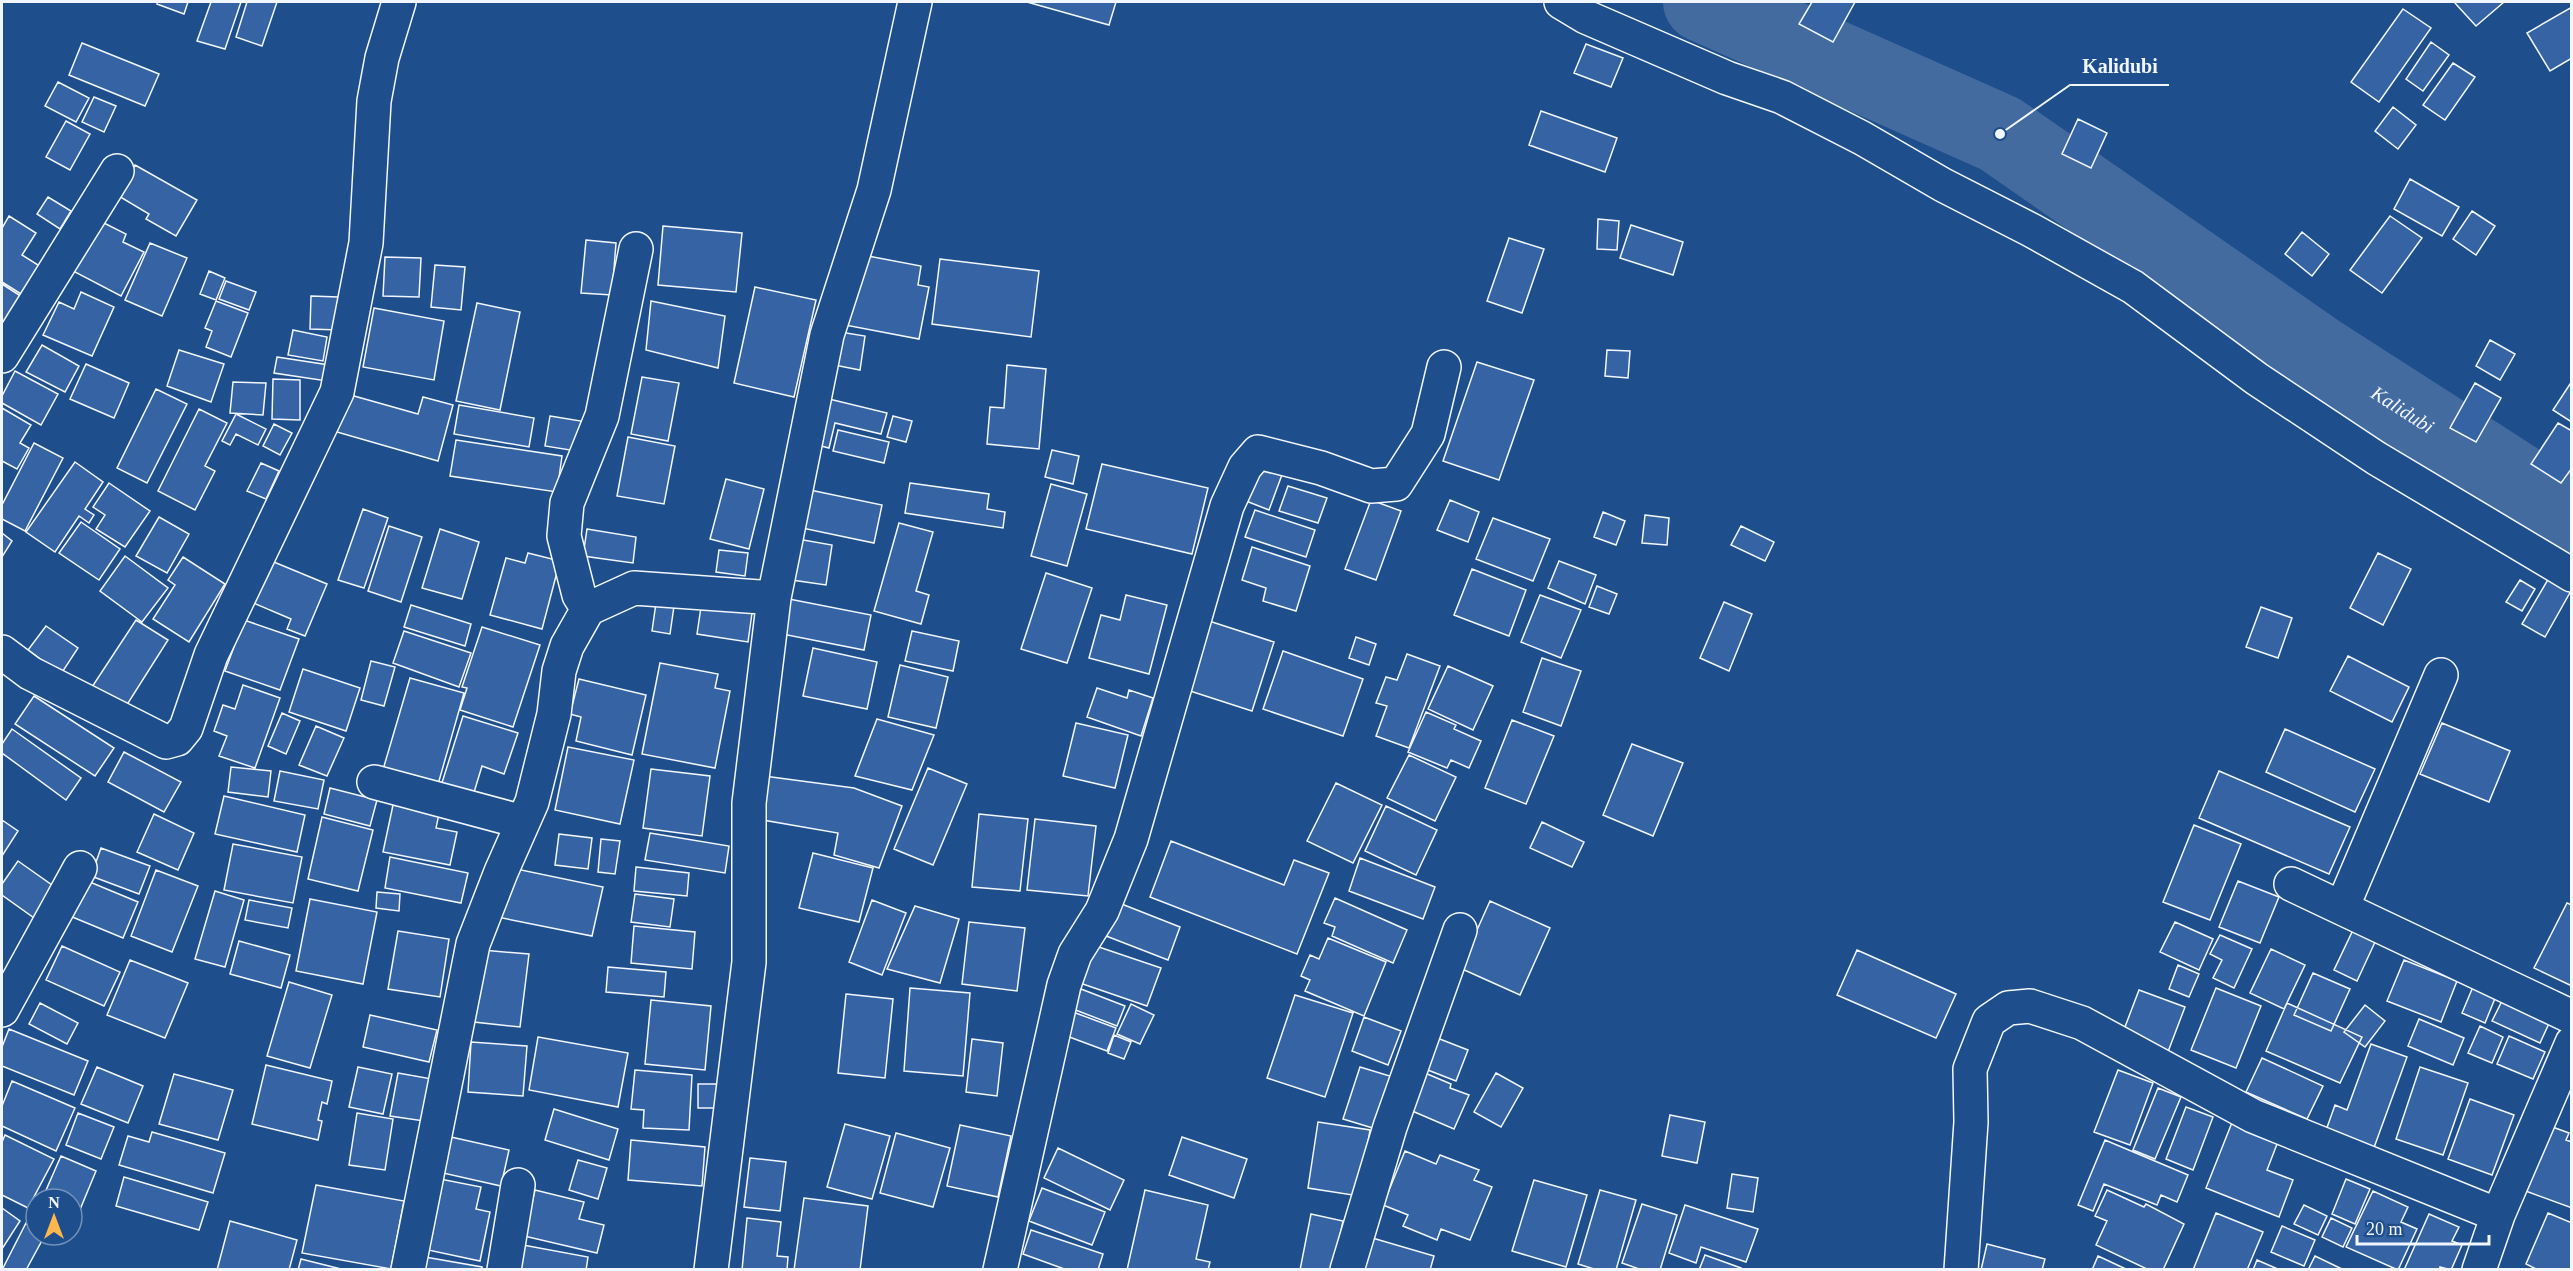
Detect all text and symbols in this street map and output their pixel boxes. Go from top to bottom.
callout: Kalidubi [2070,47,2169,85]
text: Kalidubi [2082,55,2158,77]
water label: Kalidubi [2367,381,2438,438]
north arrow [24,1187,84,1247]
text: N [48,1194,60,1211]
scale bar [2357,1208,2489,1246]
text: 20 m [2366,1219,2403,1239]

